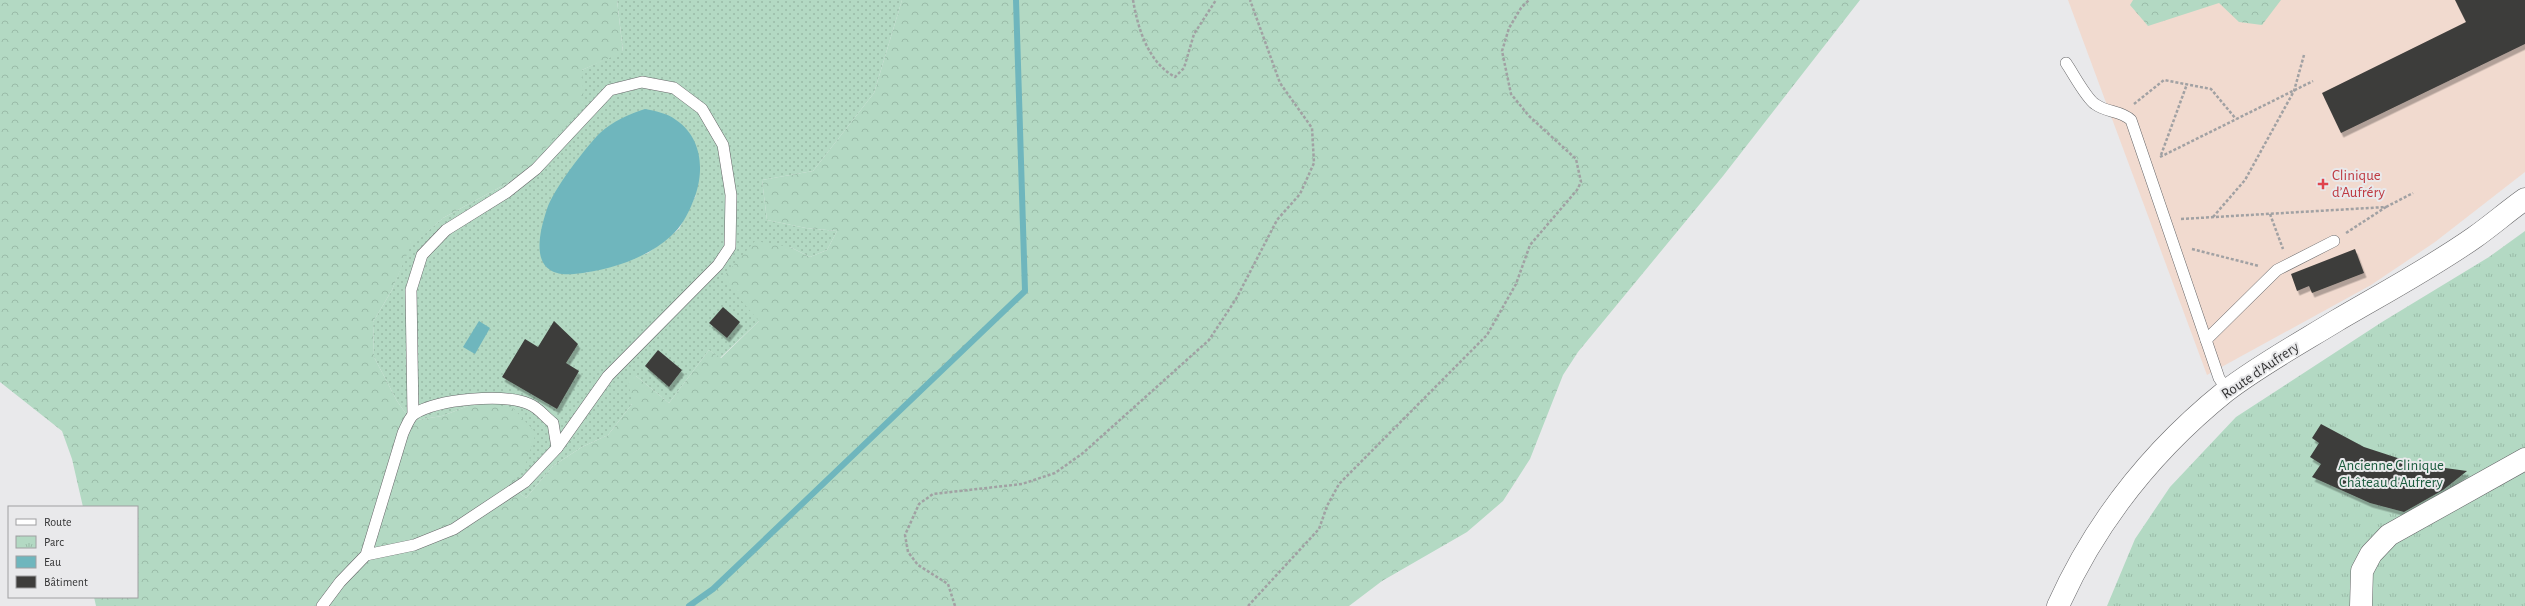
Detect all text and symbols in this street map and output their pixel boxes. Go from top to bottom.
place label: Clinique d’Aufréry [2332,168,2386,200]
marker: Clinique d’Aufréry [2317,178,2329,190]
street label: Route d'Aufrery [2219,339,2302,402]
park label: Ancienne Clinique Château d'Aufrery [2338,458,2444,490]
legend [8,506,138,598]
text: Route [44,516,71,528]
text: Parc [44,536,64,548]
text: Eau [44,556,61,568]
text: Bâtiment [44,576,88,588]

